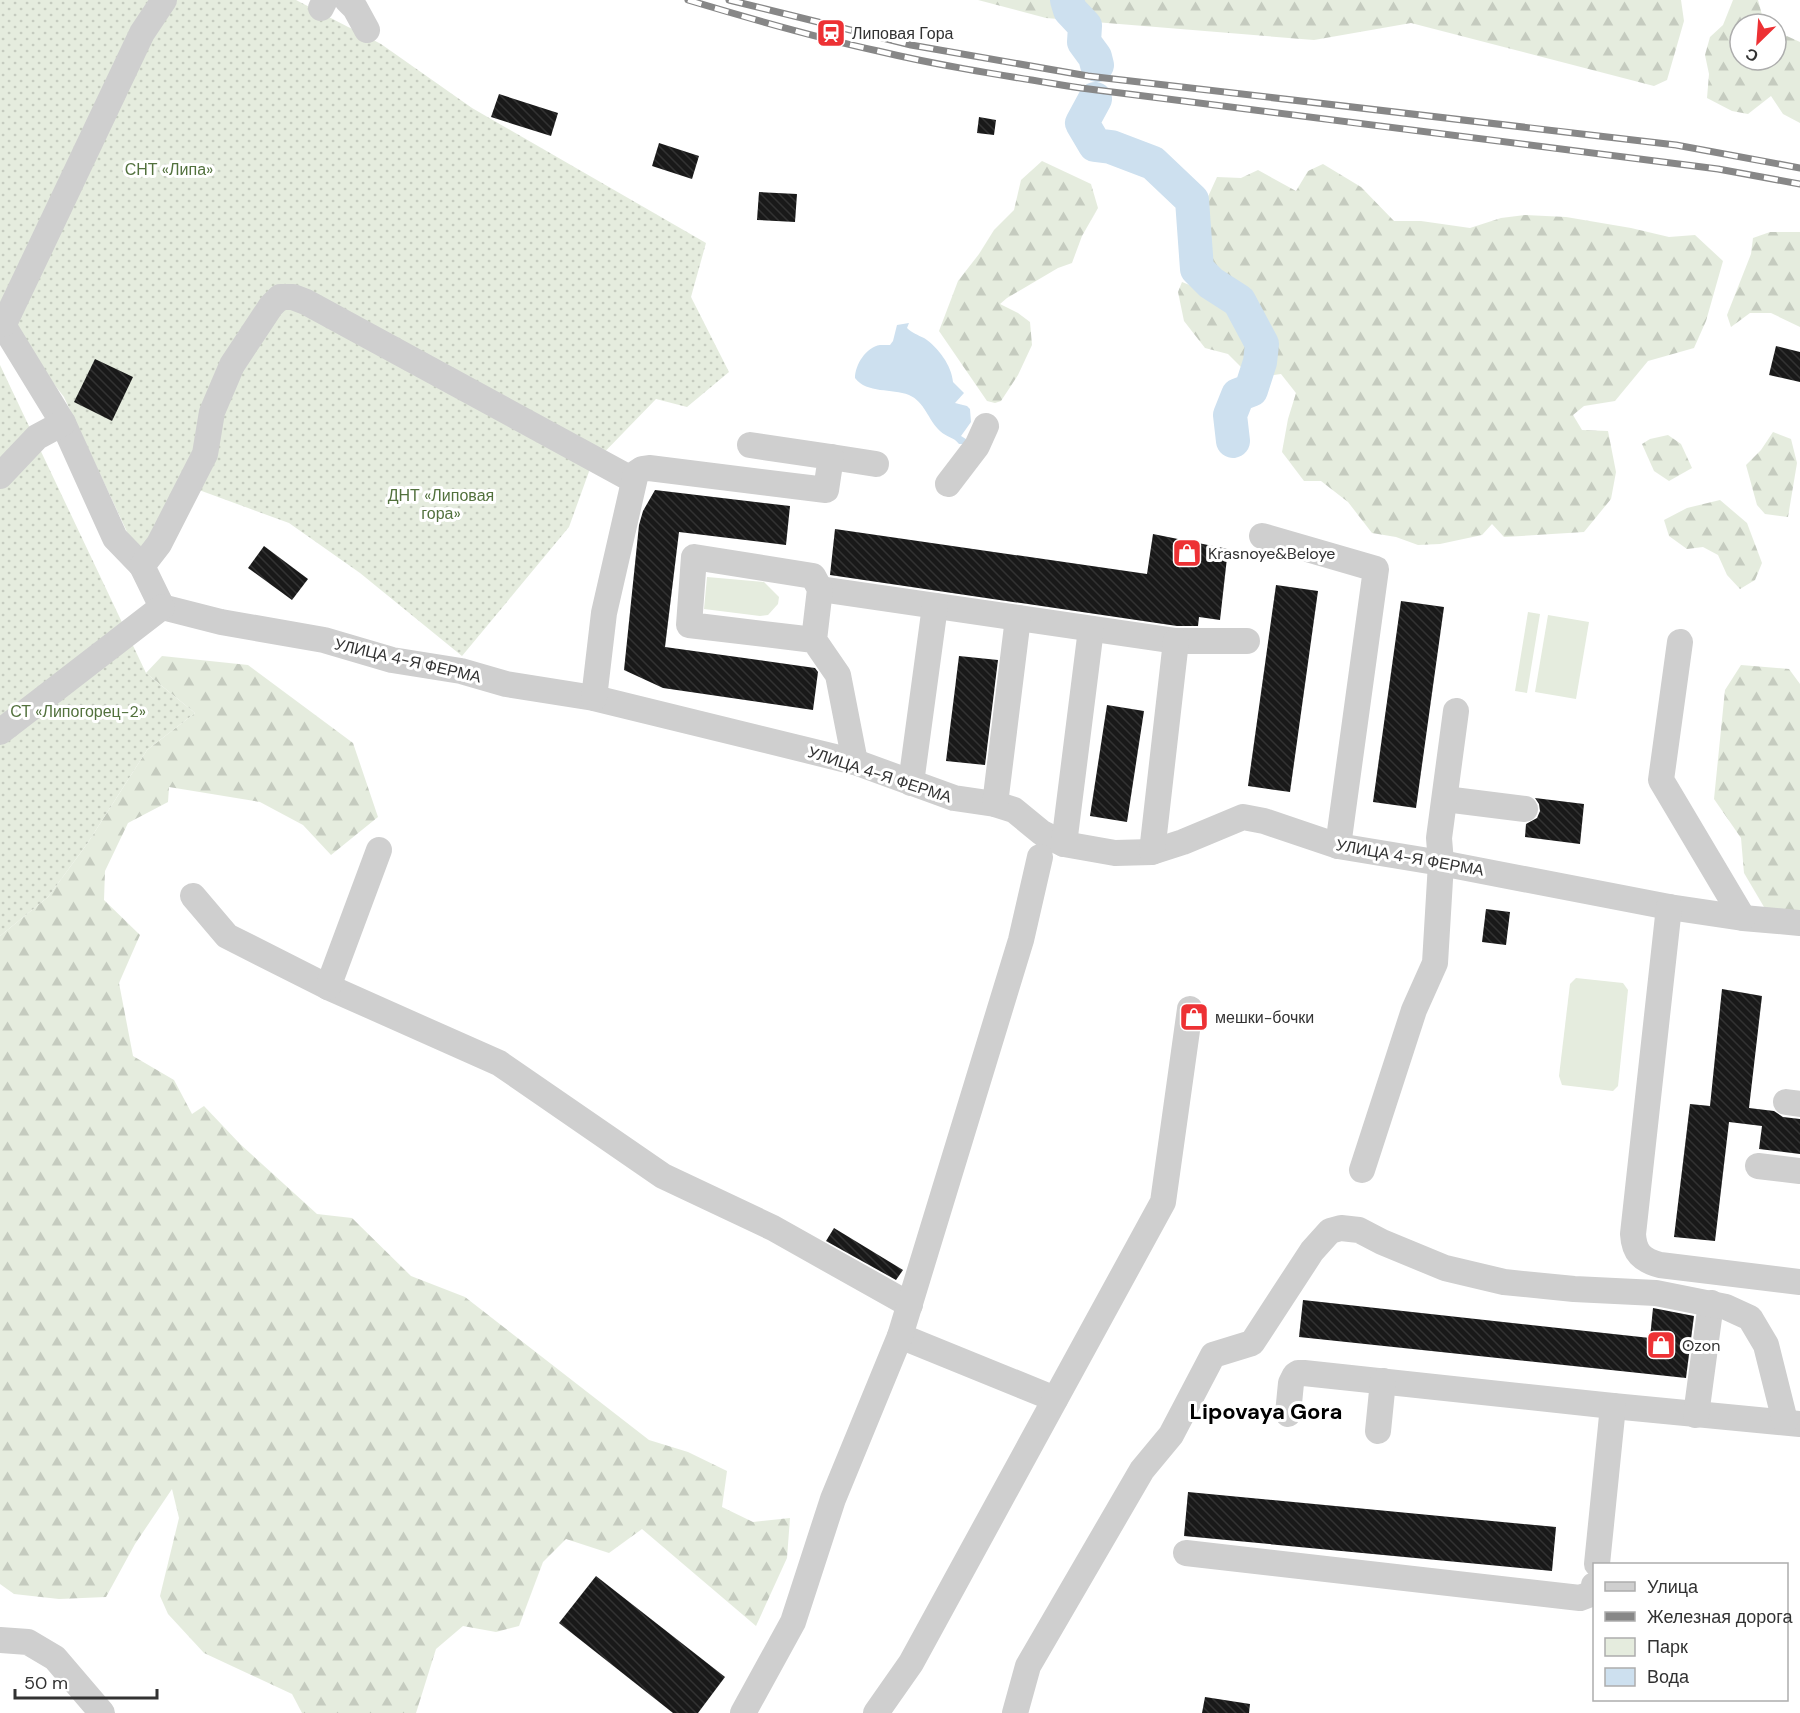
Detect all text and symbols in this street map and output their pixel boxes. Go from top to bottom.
north arrow [1728,12,1788,72]
station icon: Липовая Гора [815,17,847,49]
place label: Липовая Гора [852,23,954,44]
text: С [1742,43,1762,67]
park label: СНТ «Липа» [125,159,213,180]
park label: ДНТ «Липовая гора» [388,485,494,524]
shop icon: Krasnoye&Beloye [1171,537,1203,569]
place label: Krasnoye&Beloye [1208,543,1335,564]
street label: УЛИЦА 4-Я ФЕРМА [332,633,484,688]
park label: СТ «Липогорец-2» [10,701,146,722]
street label: УЛИЦА 4-Я ФЕРМА [805,741,955,808]
street label: УЛИЦА 4-Я ФЕРМА [1334,834,1486,881]
shop icon: мешки-бочки [1178,1001,1210,1033]
place label: мешки-бочки [1215,1007,1314,1028]
shop icon: Ozon [1645,1329,1677,1361]
place label: Ozon [1682,1335,1720,1356]
district label: Lipovaya Gora [1190,1397,1342,1426]
legend [1593,1563,1788,1701]
text: Улица [1647,1575,1699,1599]
text: Железная дорога [1647,1605,1793,1629]
text: Парк [1647,1635,1688,1659]
scale bar [15,1662,158,1700]
text: Вода [1647,1665,1690,1689]
text: 50 m [24,1671,68,1695]

